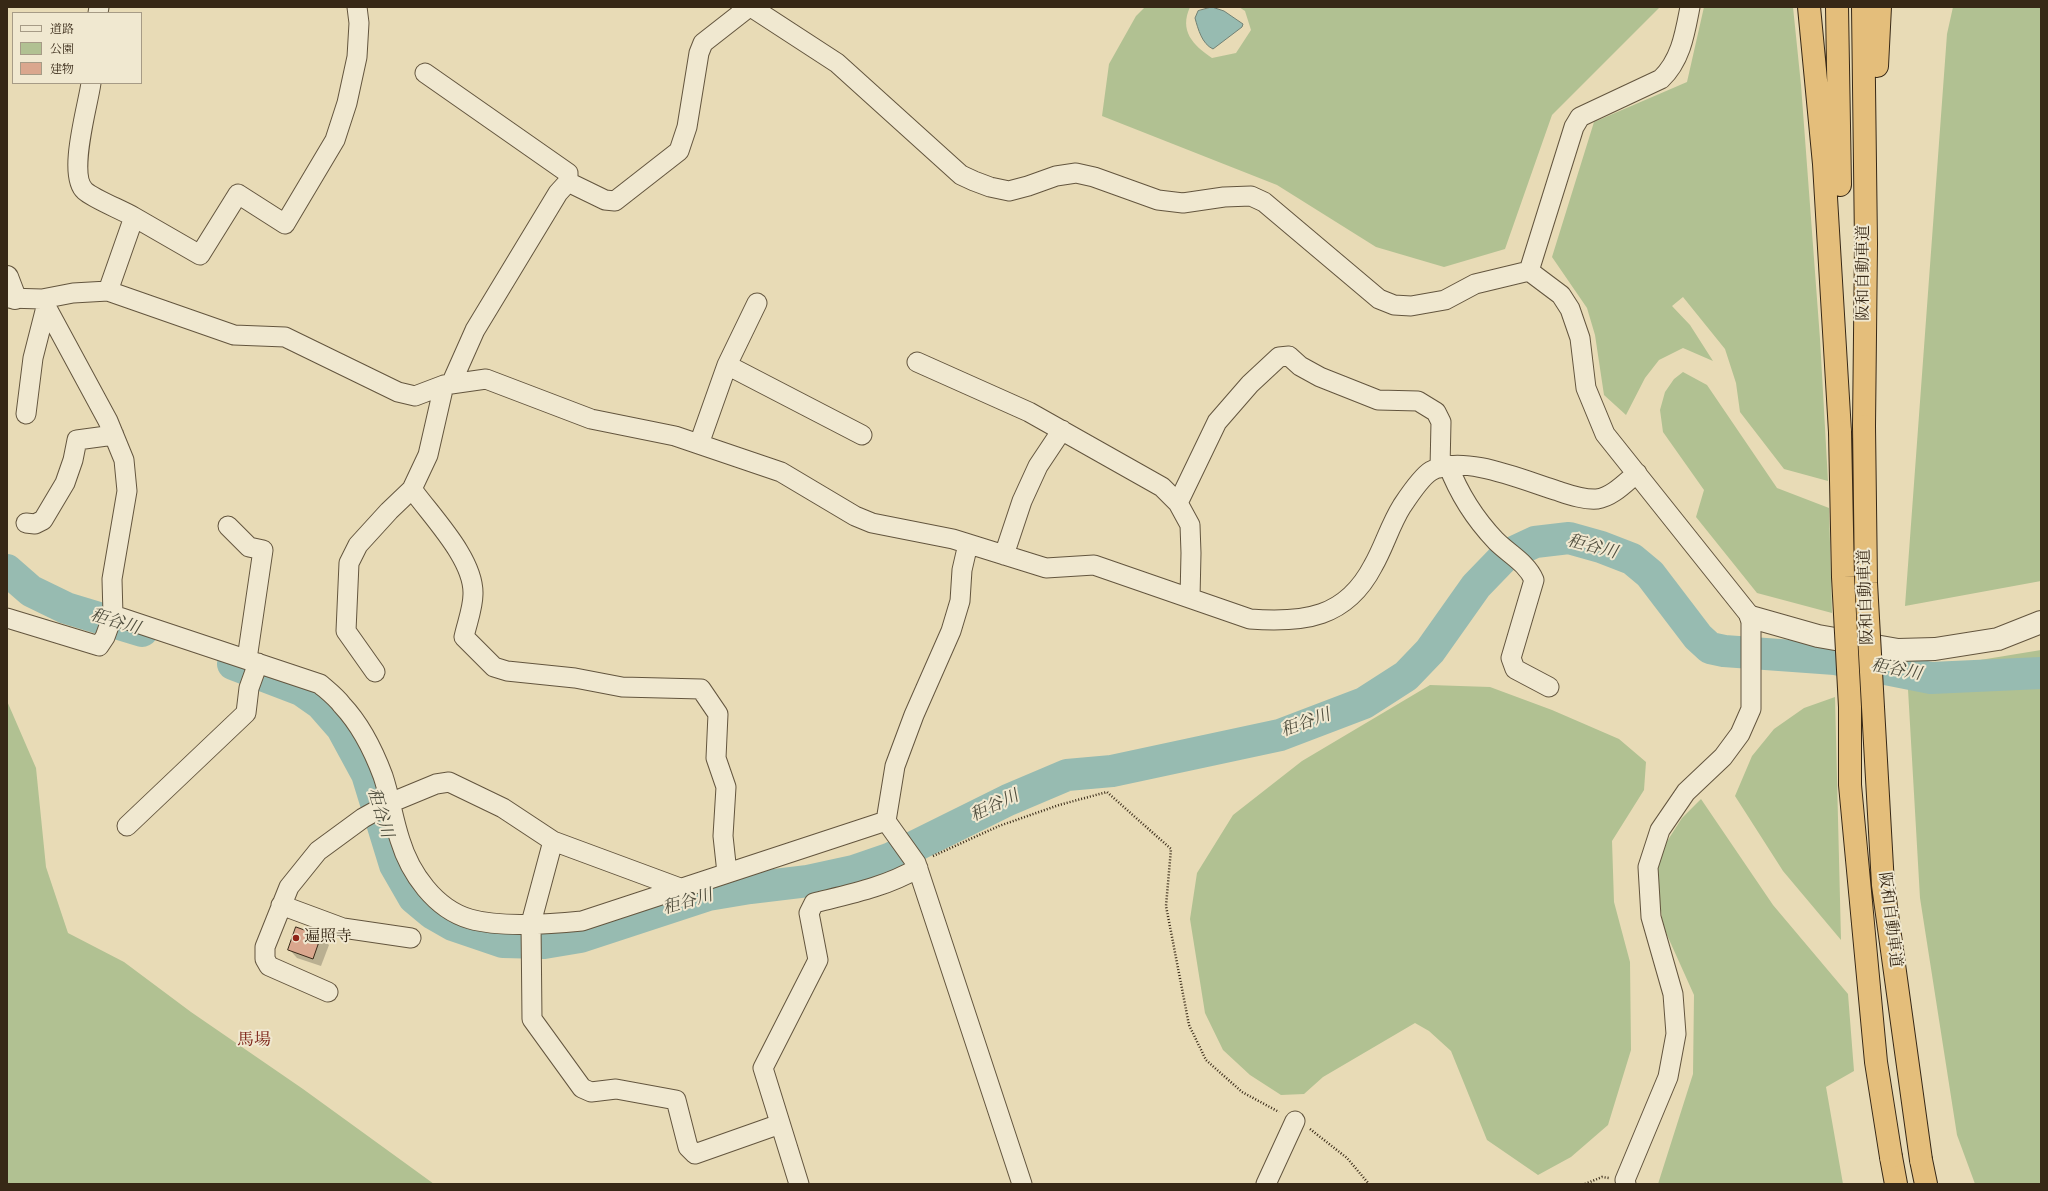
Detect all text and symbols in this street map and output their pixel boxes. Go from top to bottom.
legend [12,12,142,84]
text: 道路 [50,22,74,37]
text: 公園 [50,42,74,57]
text: 建物 [50,62,74,77]
street label: 阪和自動車道 [1855,225,1875,321]
water label: 秬谷川 [1565,532,1619,564]
street label: 阪和自動車道 [1856,549,1878,645]
water label: 秬谷川 [88,606,142,640]
water label: 秬谷川 [1869,656,1923,686]
water label: 秬谷川 [1279,706,1333,742]
water label: 秬谷川 [362,786,396,840]
water label: 秬谷川 [968,787,1022,827]
street label: 阪和自動車道 [1874,871,1904,969]
water label: 秬谷川 [661,886,715,920]
place label: 遍照寺 [304,928,352,948]
marker: 遍照寺 [291,933,301,943]
district label: 馬場 [237,1031,271,1051]

